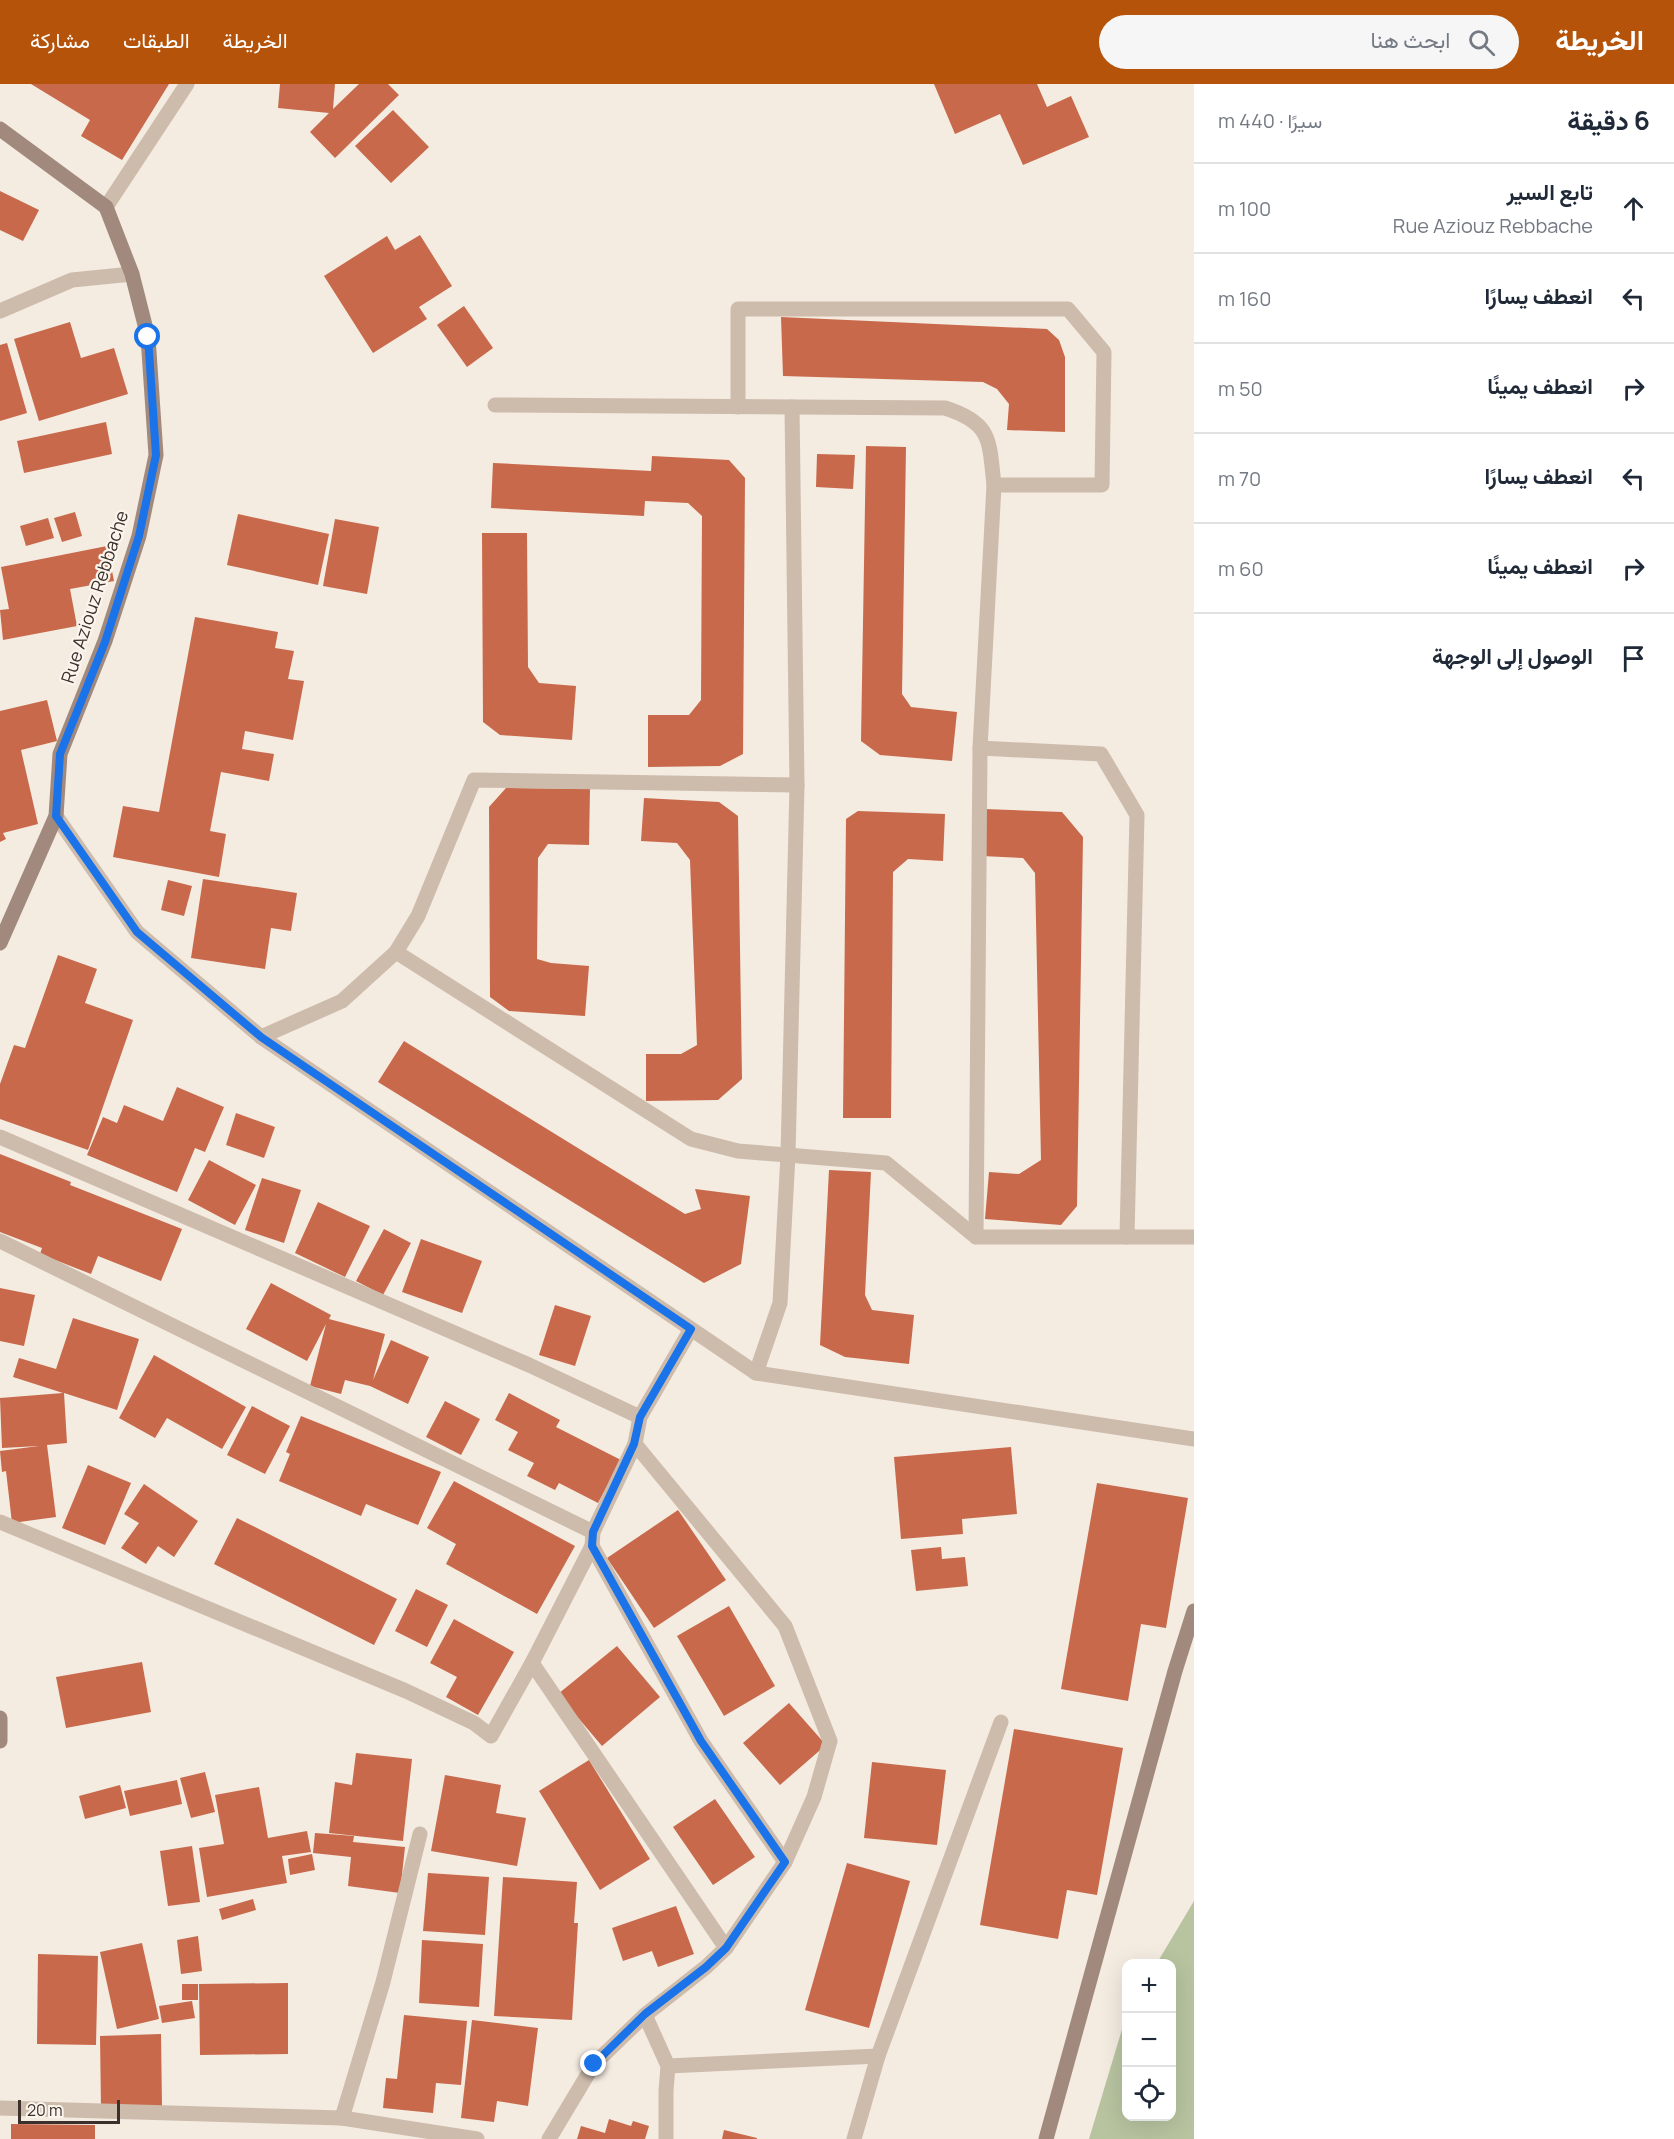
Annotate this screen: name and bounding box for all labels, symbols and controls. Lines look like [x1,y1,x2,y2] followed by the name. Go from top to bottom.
[1099,15,1519,69] search box
[1555,20,1644,58] text: الخريطة
[1370,25,1450,55] text: ابحث هنا
[30,26,90,54] text: مشاركة
[123,26,190,54] text: الطبقات
[223,26,288,54] text: الخريطة
[1465,26,1498,59] icon: search
[1567,102,1650,138] text: 6 دقيقة
[1218,107,1322,134] text: سيرًا · 440 m
[1507,177,1593,207] text: تابع السير
[1617,192,1650,225] icon: ahead
[1218,195,1271,222] text: 100 m
[1393,212,1593,239] text: Rue Aziouz Rebbache
[1484,281,1593,311] text: انعطف يسارًا
[1617,282,1650,315] icon: left
[1218,285,1271,312] text: 160 m
[134,323,160,349] route start
[1487,371,1593,401] text: انعطف يمينًا
[1617,372,1650,405] icon: right
[1218,375,1263,402] text: 50 m
[1484,461,1593,491] text: انعطف يسارًا
[1617,462,1650,495] icon: left
[1218,465,1261,492] text: 70 m
[55,507,133,686] street label: Rue Aziouz Rebbache
[1487,551,1593,581] text: انعطف يمينًا
[1617,552,1650,585] icon: right
[1218,555,1264,582] text: 60 m
[1432,641,1593,671] text: الوصول إلى الوجهة
[1617,642,1650,675] icon: arrive
[1122,1959,1176,2121] map controls
[1122,1959,1176,2013] button: +
[1122,2013,1176,2067] button: −
[580,2050,606,2076] route end
[1122,2067,1176,2121] button: locate
[18,2097,120,2124] scale bar
[27,2099,63,2121] text: 20 m

